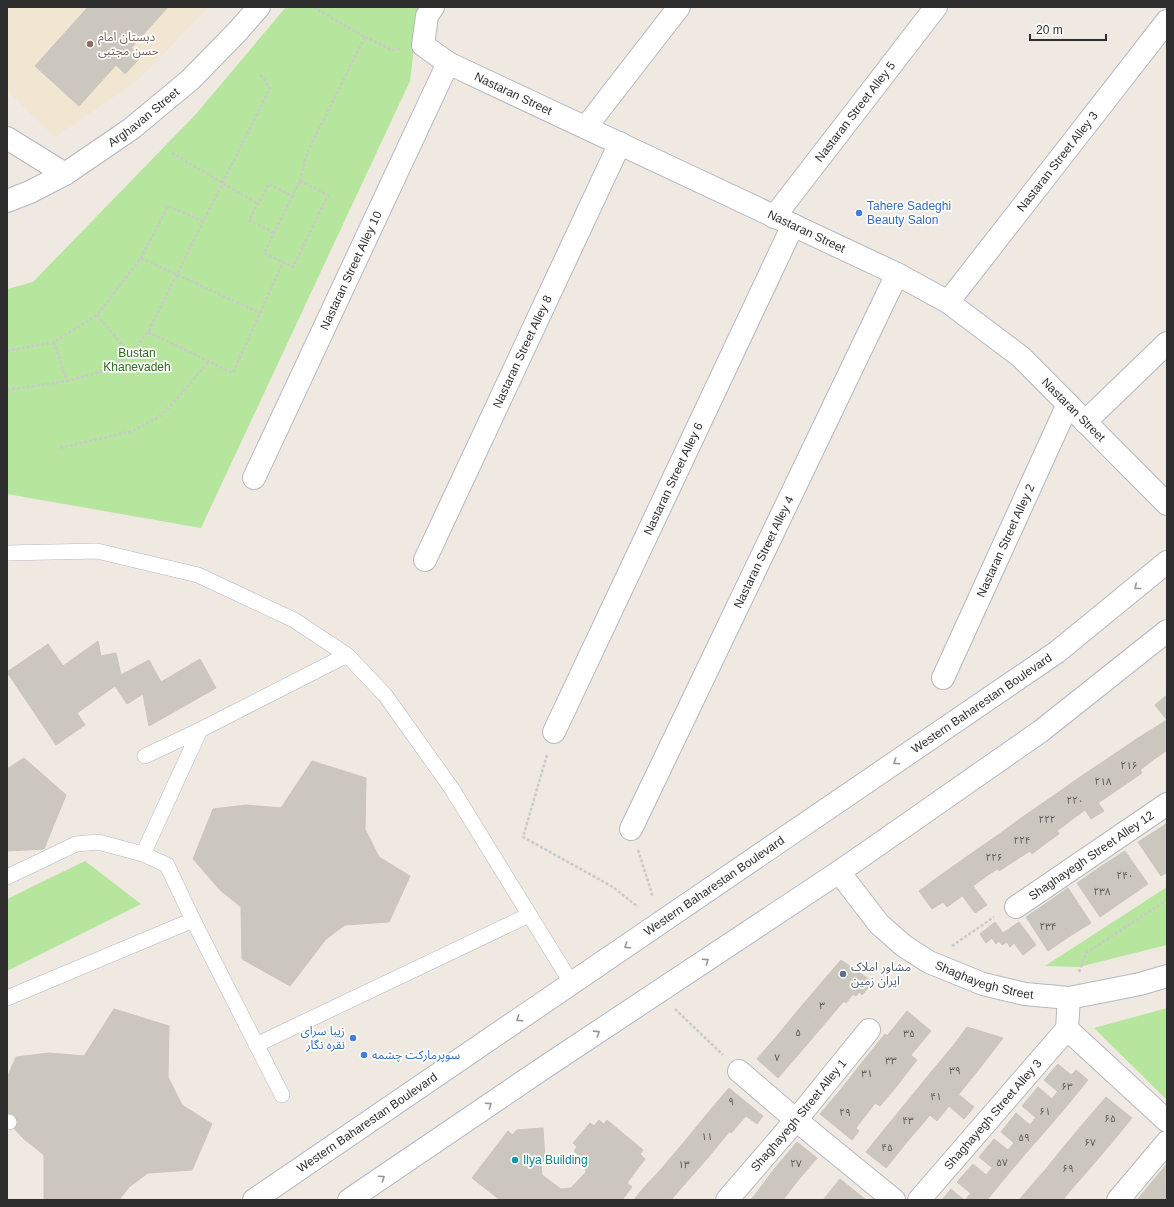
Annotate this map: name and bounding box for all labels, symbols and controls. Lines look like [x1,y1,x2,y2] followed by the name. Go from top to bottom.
[1030,16,1106,42] scale bar
[1036,23,1063,37] text: 20 m
[98,30,159,58] place label: دبستان امام حسن مجتبی
[85,39,95,49] marker: دبستان امام حسن مجتبی
[812,59,899,165] street label: Nastaran Street Alley 5
[472,69,555,118] street label: Nastaran Street
[105,85,183,150] street label: Arghavan Street
[1014,109,1101,214] street label: Nastaran Street Alley 3
[867,199,951,227] place label: Tahere Sadeghi Beauty Salon
[765,207,848,256] street label: Nastaran Street
[854,208,864,218] marker: Tahere Sadeghi Beauty Salon
[317,209,385,332] street label: Nastaran Street Alley 10
[490,293,555,410] street label: Nastaran Street Alley 8
[103,346,171,374] park label: Bustan Khanevadeh
[1039,375,1109,445] street label: Nastaran Street
[641,420,706,537] street label: Nastaran Street Alley 6
[974,482,1038,599] street label: Nastaran Street Alley 2
[731,493,797,611] street label: Nastaran Street Alley 4
[1134,582,1141,589] one-way arrow
[909,651,1055,756] street label: Western Baharestan Boulevard
[893,757,900,764] one-way arrow
[1120,760,1138,771] house number: ۲۱۶
[1094,776,1112,787] house number: ۲۱۸
[1066,795,1084,806] house number: ۲۲۰
[1026,808,1157,903] street label: Shaghayegh Street Alley 12
[1038,814,1056,825] house number: ۲۲۲
[641,833,787,939] street label: Western Baharestan Boulevard
[1013,835,1031,846] house number: ۲۲۴
[985,852,1003,863] house number: ۲۲۶
[1116,870,1134,881] house number: ۲۴۰
[1093,886,1111,897] house number: ۲۳۸
[1039,921,1057,932] house number: ۲۳۴
[624,941,631,948] one-way arrow
[933,958,1035,1002] street label: Shaghayegh Street
[701,959,708,966] one-way arrow
[851,960,911,988] place label: مشاور املاک ایران زمین
[838,969,848,979] marker: مشاور املاک ایران زمین
[819,1000,825,1011] house number: ۳
[517,1014,524,1021] one-way arrow
[301,1024,345,1052] place label: زیبا سرای نقره نگار
[795,1027,801,1038] house number: ۵
[903,1028,915,1039] house number: ۳۵
[593,1030,600,1038] one-way arrow
[348,1033,358,1043] marker: زیبا سرای نقره نگار
[372,1048,460,1063] place label: سوپرمارکت چشمه
[359,1050,369,1060] marker: سوپرمارکت چشمه
[774,1052,780,1063] house number: ۷
[885,1055,897,1066] house number: ۳۳
[748,1056,850,1174] street label: Shaghayegh Street Alley 1
[941,1056,1045,1173] street label: Shaghayegh Street Alley 3
[949,1065,961,1076] house number: ۳۹
[861,1068,873,1079] house number: ۳۱
[294,1070,440,1176] street label: Western Baharestan Boulevard
[1061,1081,1073,1092] house number: ۶۳
[930,1091,942,1102] house number: ۴۱
[728,1096,734,1107] house number: ۹
[485,1102,492,1110] one-way arrow
[1039,1106,1051,1117] house number: ۶۱
[839,1107,851,1118] house number: ۲۹
[1104,1113,1116,1124] house number: ۶۵
[902,1115,914,1126] house number: ۴۳
[701,1131,713,1142] house number: ۱۱
[1018,1132,1030,1143] house number: ۵۹
[1084,1137,1096,1148] house number: ۶۷
[881,1142,893,1153] house number: ۴۵
[523,1153,588,1167] place label: Ilya Building
[510,1155,520,1165] marker: Ilya Building
[996,1157,1008,1168] house number: ۵۷
[790,1158,802,1169] house number: ۲۷
[678,1159,690,1170] house number: ۱۳
[1062,1163,1074,1174] house number: ۶۹
[377,1176,384,1183] one-way arrow

